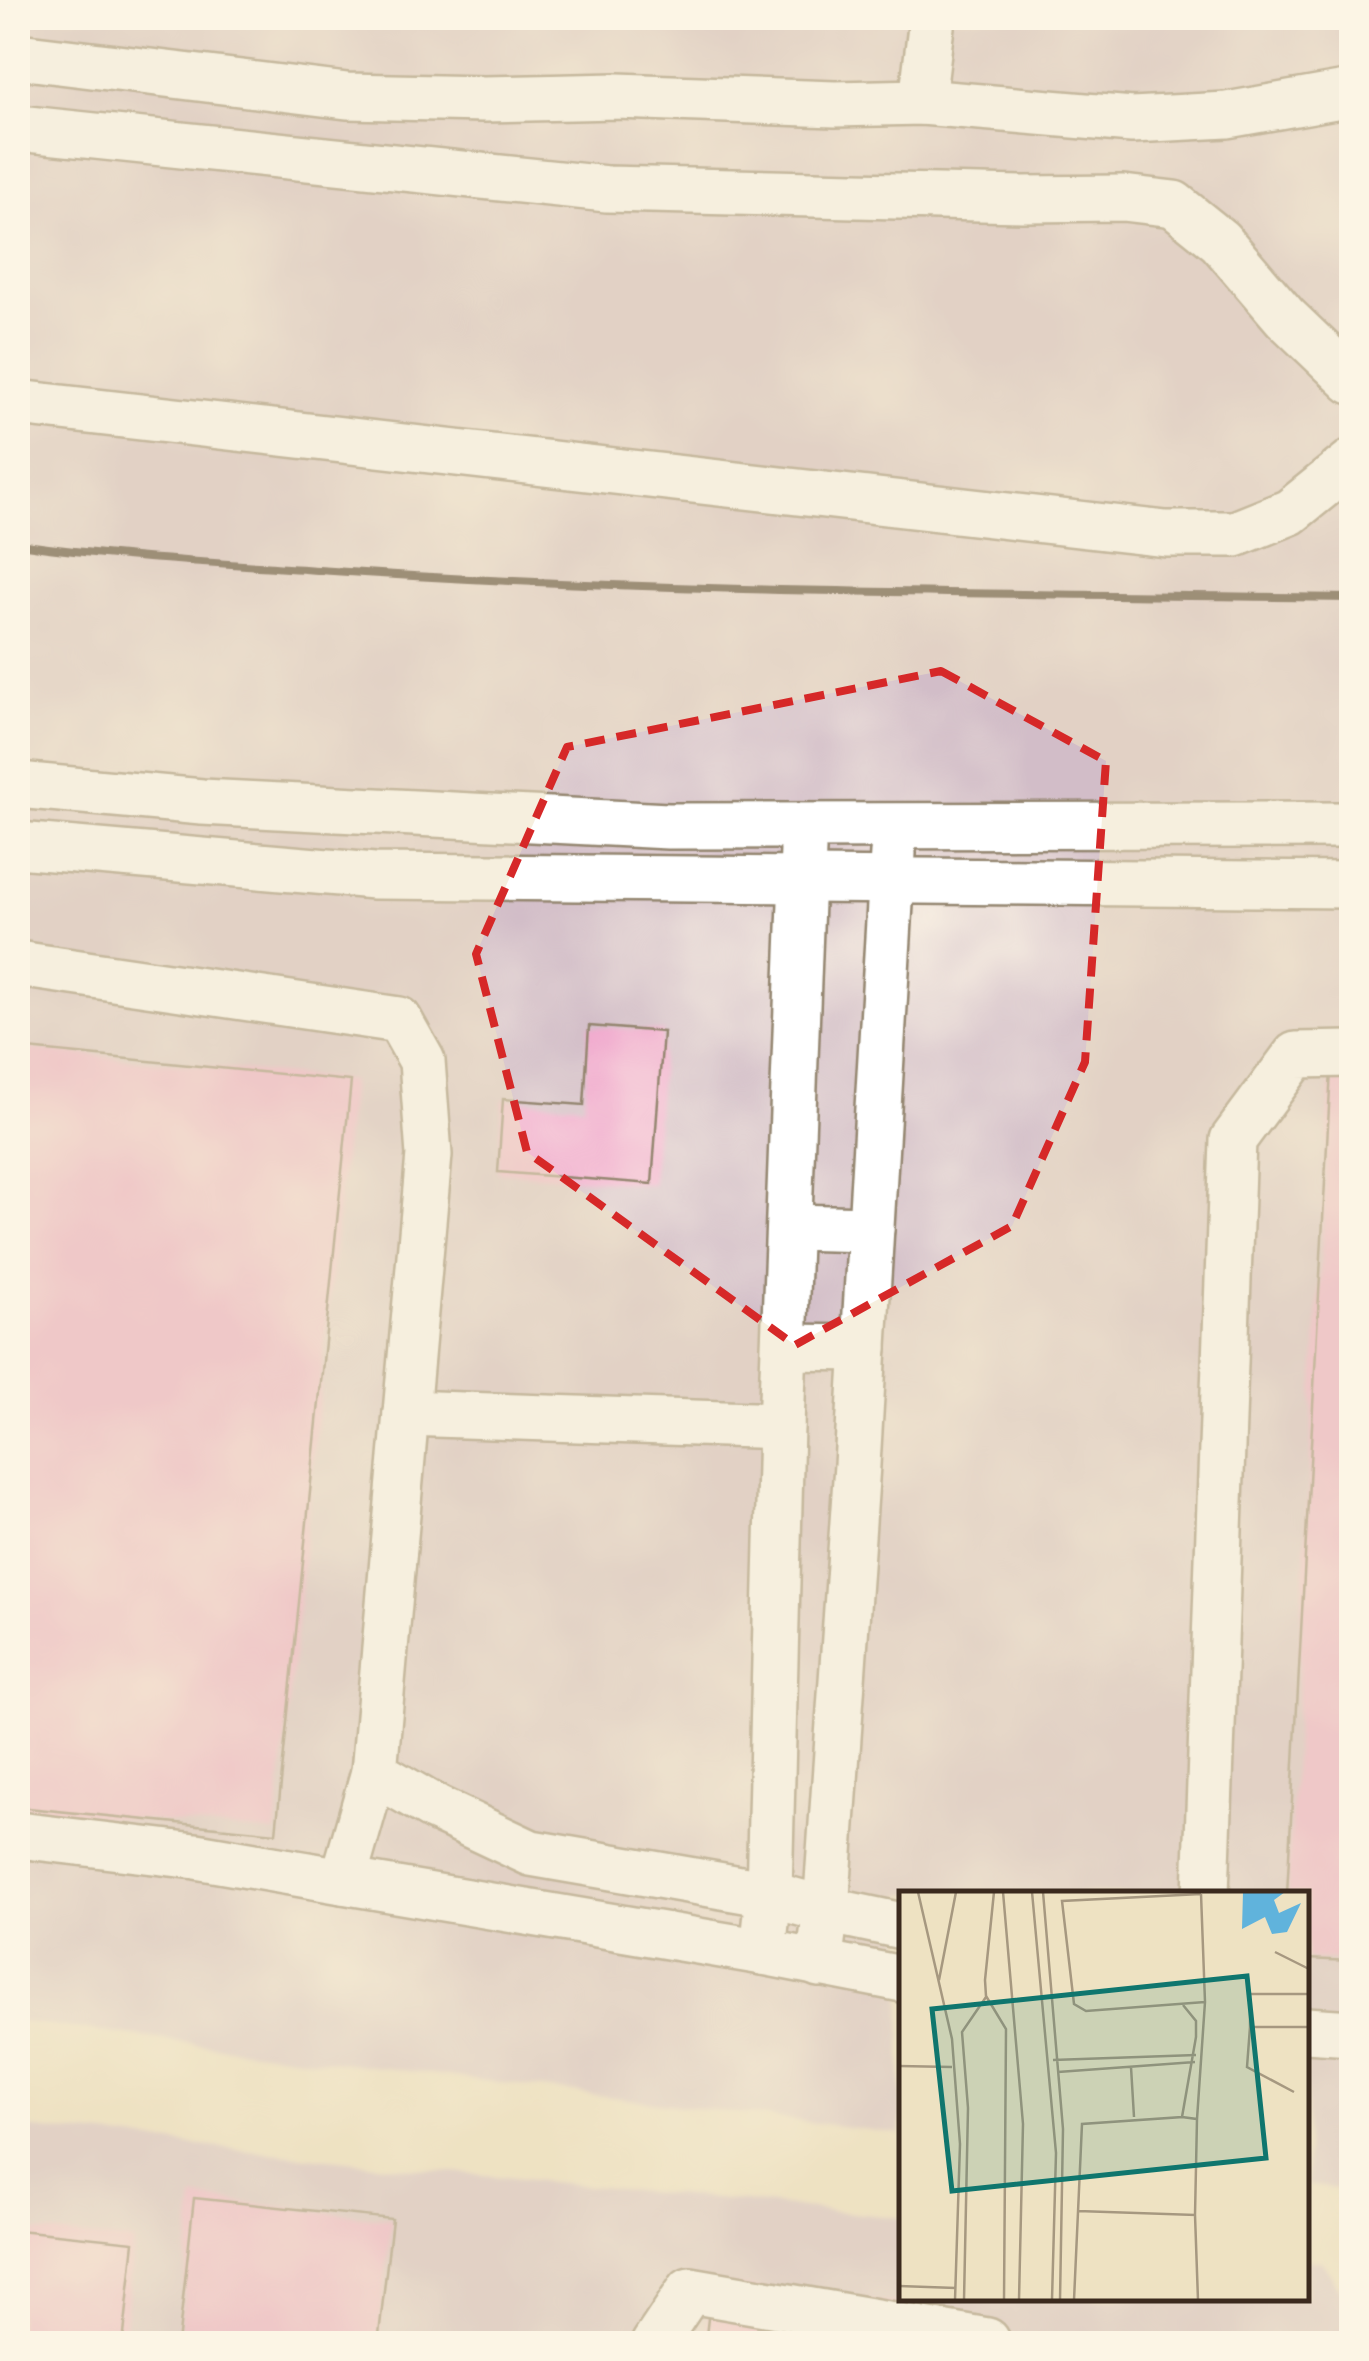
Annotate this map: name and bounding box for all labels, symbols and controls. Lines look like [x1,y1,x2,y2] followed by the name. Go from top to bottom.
[899,1891,1309,2301] inset map

